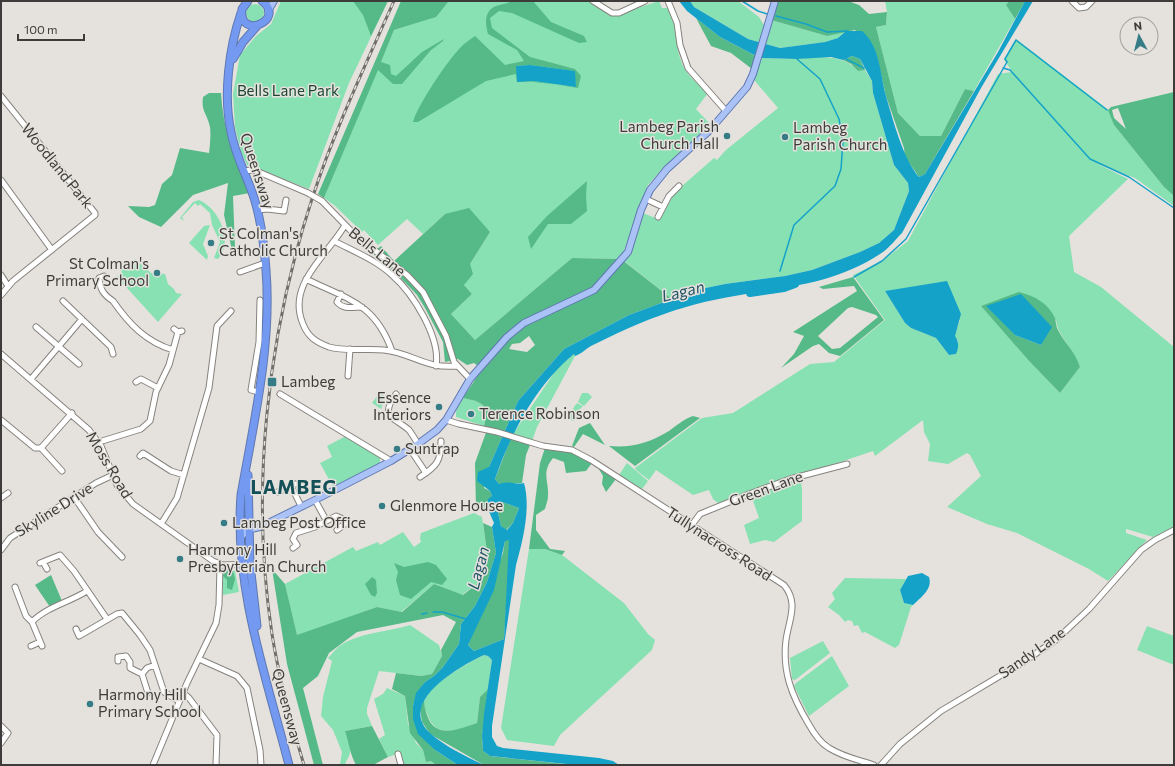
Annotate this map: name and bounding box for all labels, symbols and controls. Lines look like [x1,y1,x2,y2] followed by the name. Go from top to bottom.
[18,16,84,42] scale bar
[1119,16,1159,56] north arrow
[1133,19,1143,33] text: N
[24,22,58,36] text: 100 m
[237,81,339,99] park label: Bells Lane Park
[619,117,719,152] place label: Lambeg Parish Church Hall
[793,118,887,153] place label: Lambeg Parish Church
[18,119,98,211] street label: Woodland Park
[237,130,279,211] street label: Queensway
[722,131,732,141] marker: Lambeg Parish Church Hall
[780,132,790,142] marker: Lambeg Parish Church
[346,223,410,280] street label: Bells Lane
[219,224,328,259] place label: St Colman's Catholic Church
[206,238,216,248] marker: St Colman's Catholic Church
[46,254,149,289] place label: St Colman's Primary School
[152,268,162,278] marker: St Colman's Primary School
[659,276,706,305] water label: Lagan
[281,372,335,390] place label: Lambeg
[266,376,278,388] marker: Lambeg
[373,388,431,423] place label: Essence Interiors
[434,402,444,412] marker: Essence Interiors
[479,404,600,422] place label: Terence Robinson
[466,409,476,419] marker: Terence Robinson
[83,428,137,501] street label: Moss Road
[405,439,460,457] place label: Suntrap
[392,444,402,454] marker: Suntrap
[726,466,805,510] street label: Green Lane
[251,475,337,498] district label: LAMBEG
[11,478,96,540] street label: Skyline Drive
[390,496,503,514] place label: Glenmore House
[377,501,387,511] marker: Glenmore House
[663,502,776,584] street label: Tullynacross Road
[232,513,366,531] place label: Lambeg Post Office
[219,518,229,528] marker: Lambeg Post Office
[188,540,326,575] place label: Harmony Hill Presbyterian Church
[463,544,492,591] water label: Lagan
[175,554,185,564] marker: Harmony Hill Presbyterian Church
[995,623,1068,682] street label: Sandy Lane
[269,666,307,747] street label: Queensway
[98,685,201,720] place label: Harmony Hill Primary School
[85,699,95,709] marker: Harmony Hill Primary School

